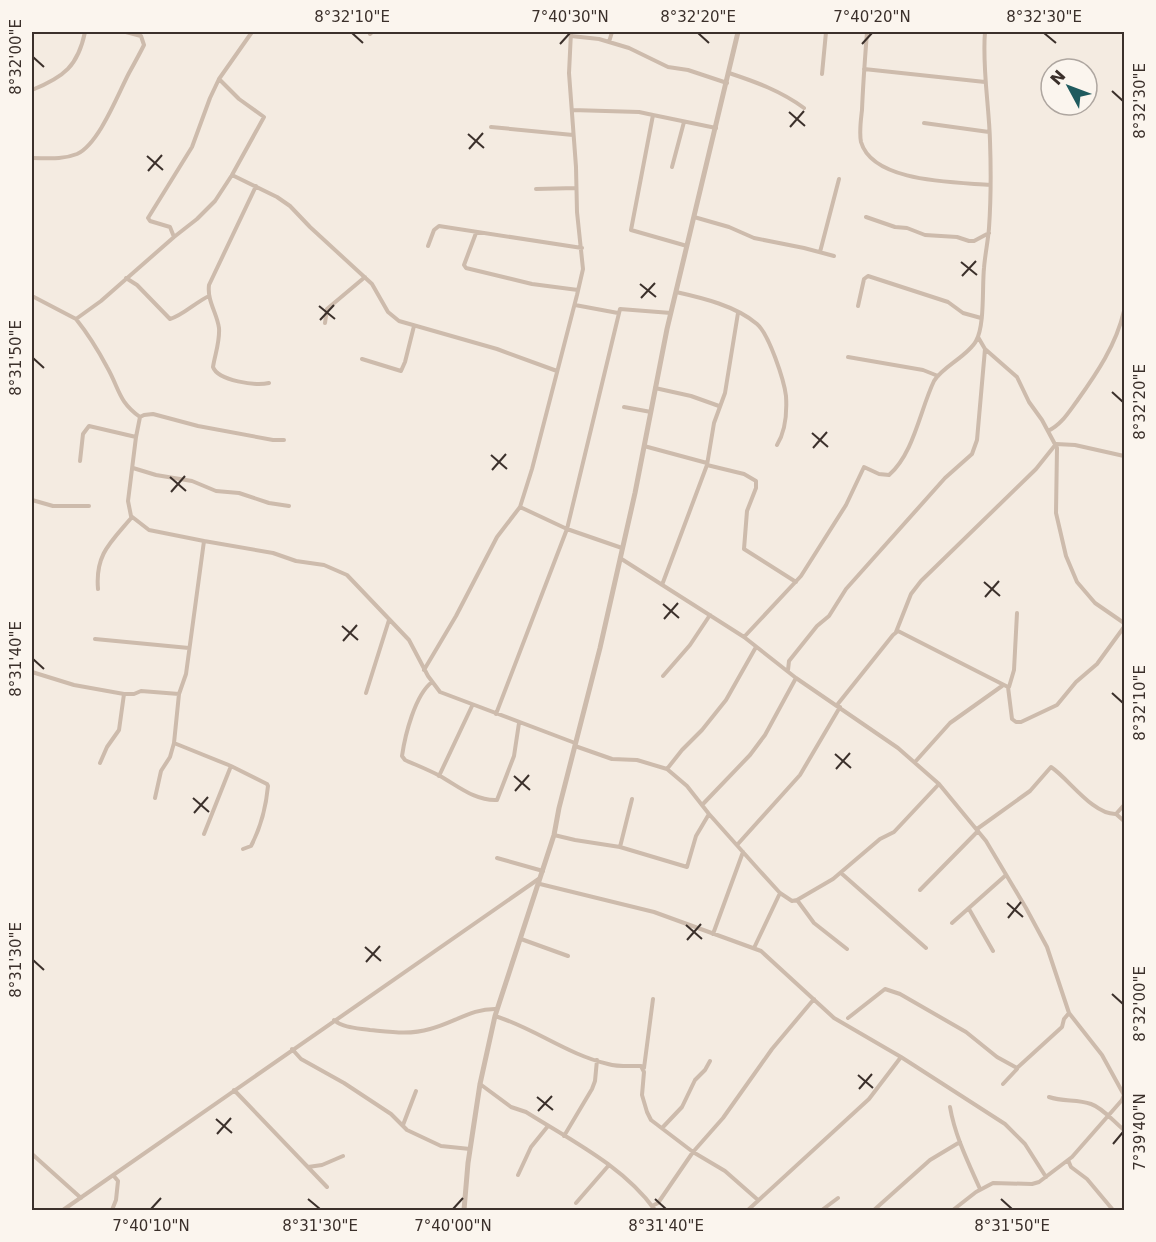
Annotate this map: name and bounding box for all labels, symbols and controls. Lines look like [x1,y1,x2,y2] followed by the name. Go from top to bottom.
[314,8,390,26] text: 8°32'10"E
[531,8,609,26] text: 7°40'30"N
[660,8,736,26] text: 8°32'20"E
[833,8,911,26] text: 7°40'20"N
[1006,8,1082,26] text: 8°32'30"E
[7,19,25,95] text: 8°32'00"E
[1039,57,1099,117] north arrow
[1131,63,1149,139] text: 8°32'30"E
[1046,66,1070,89] text: N
[7,320,25,396] text: 8°31'50"E
[1131,364,1149,440] text: 8°32'20"E
[7,621,25,697] text: 8°31'40"E
[1131,665,1149,741] text: 8°32'10"E
[7,922,25,998] text: 8°31'30"E
[1131,966,1149,1042] text: 8°32'00"E
[1131,1093,1149,1171] text: 7°39'40"N
[112,1217,190,1235] text: 7°40'10"N
[282,1217,358,1235] text: 8°31'30"E
[414,1217,492,1235] text: 7°40'00"N
[628,1217,704,1235] text: 8°31'40"E
[974,1217,1050,1235] text: 8°31'50"E

